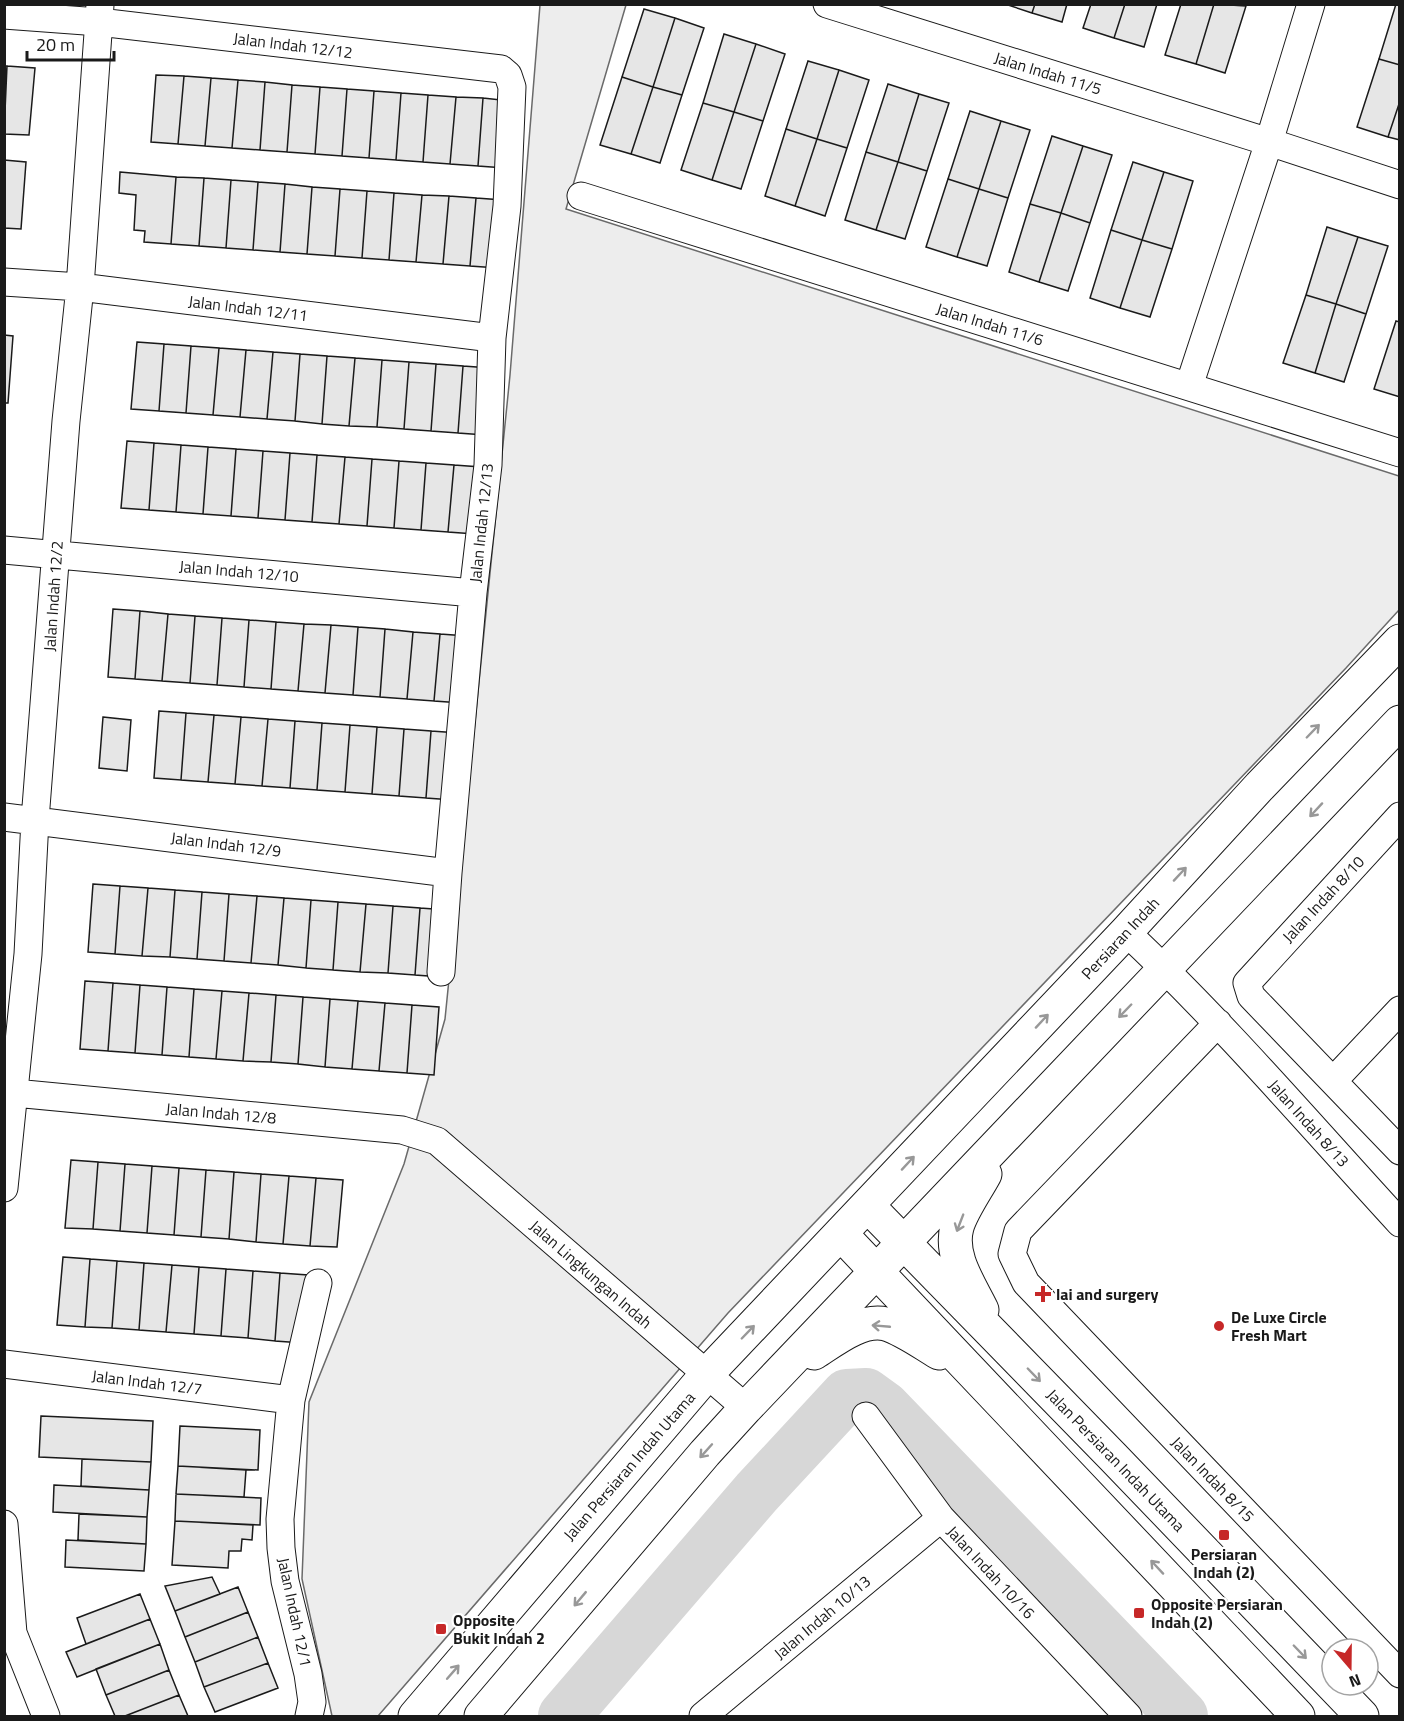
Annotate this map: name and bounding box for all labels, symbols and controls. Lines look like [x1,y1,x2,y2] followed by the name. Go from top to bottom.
[27,24,114,62] scale bar
[232,26,354,64] street label: Jalan Indah 12/12
[36,31,75,58] text: 20 m
[991,45,1105,101] street label: Jalan Indah 11/5
[187,289,309,327] street label: Jalan Indah 12/11
[933,296,1047,352] street label: Jalan Indah 11/6
[463,462,499,584] street label: Jalan Indah 12/13
[37,540,69,652] street label: Jalan Indah 12/2
[178,554,300,588] street label: Jalan Indah 12/10
[1306,724,1320,739] one-way arrow
[1309,802,1323,817] one-way arrow
[169,825,283,863] street label: Jalan Indah 12/9
[1276,850,1370,948] street label: Jalan Indah 8/10
[1173,866,1187,881] one-way arrow
[1075,891,1165,985] street label: Persiaran Indah
[1118,1003,1132,1018] one-way arrow
[1035,1014,1049,1029] one-way arrow
[1263,1074,1355,1172] street label: Jalan Indah 8/13
[165,1096,277,1130] street label: Jalan Indah 12/8
[901,1156,915,1171] one-way arrow
[525,1214,657,1334] street label: Jalan Lingkungan Indah
[954,1214,965,1232] one-way arrow
[1056,1282,1158,1306] place label: lai and surgery
[1034,1285,1052,1303] marker: lai and surgery
[1231,1305,1327,1347] place label: De Luxe Circle Fresh Mart
[1212,1319,1226,1333] marker: De Luxe Circle Fresh Mart
[871,1320,891,1331] one-way arrow
[740,1324,755,1339] one-way arrow
[90,1363,204,1401] street label: Jalan Indah 12/7
[1027,1368,1041,1383] one-way arrow
[1041,1383,1191,1537] street label: Jalan Persiaran Indah Utama
[557,1386,701,1546] street label: Jalan Persiaran Indah Utama
[1166,1431,1260,1527] street label: Jalan Indah 8/15
[699,1443,713,1458] one-way arrow
[941,1520,1041,1624] street label: Jalan Indah 10/16
[1217,1528,1231,1542] marker: Persiaran Indah (2)
[1191,1542,1257,1584] place label: Persiaran Indah (2)
[272,1555,318,1669] street label: Jalan Indah 12/1
[1149,1560,1164,1575] one-way arrow
[768,1569,876,1665] street label: Jalan Indah 10/13
[573,1591,587,1606] one-way arrow
[1151,1592,1283,1634] place label: Opposite Persiaran Indah (2)
[1132,1606,1146,1620] marker: Opposite Persiaran Indah (2)
[453,1608,545,1650] place label: Opposite Bukit Indah 2
[434,1622,448,1636] marker: Opposite Bukit Indah 2
[1320,1637,1380,1697] north arrow
[1293,1644,1307,1659] one-way arrow
[446,1665,460,1680] one-way arrow
[1346,1668,1364,1694] text: N

